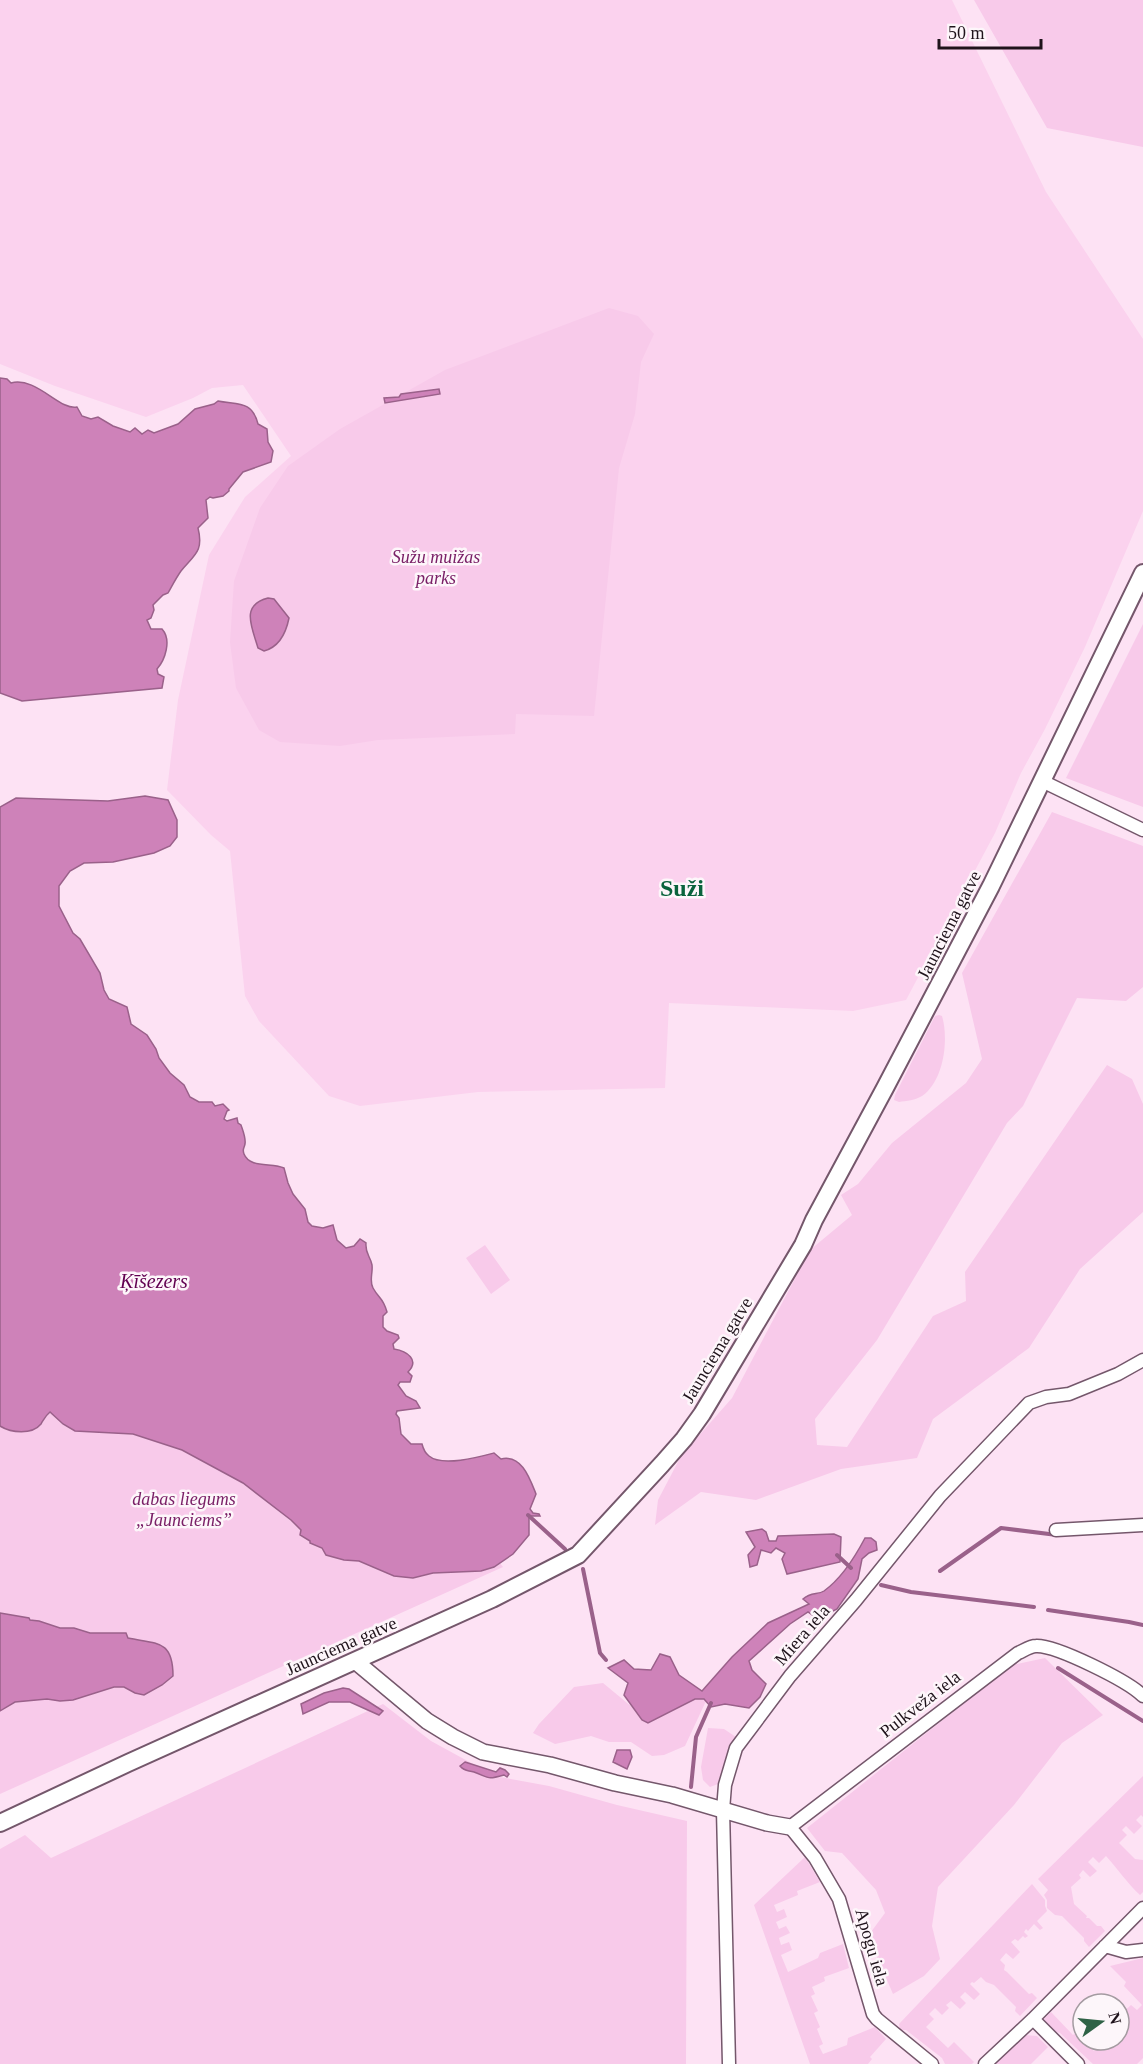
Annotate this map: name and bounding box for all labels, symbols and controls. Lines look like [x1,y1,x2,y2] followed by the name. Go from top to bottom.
[939,12,1041,50] scale bar
[948,23,985,43] text: 50 m
[392,547,480,588] park label: Sužu muižas parks
[913,867,985,983] street label: Jaunciema gatve
[660,875,704,901] district label: Suži
[119,1270,188,1293] water label: Ķīšezers
[678,1294,756,1406] street label: Jaunciema gatve
[132,1489,236,1530] park label: dabas liegums „Jaunciems”
[770,1601,834,1669] street label: Miera iela
[282,1613,400,1679] street label: Jaunciema gatve
[876,1666,964,1742] street label: Pulkveža iela
[851,1906,893,1988] street label: Apogu iela
[1071,1992,1131,2052] north arrow
[1105,2010,1125,2026] text: N

